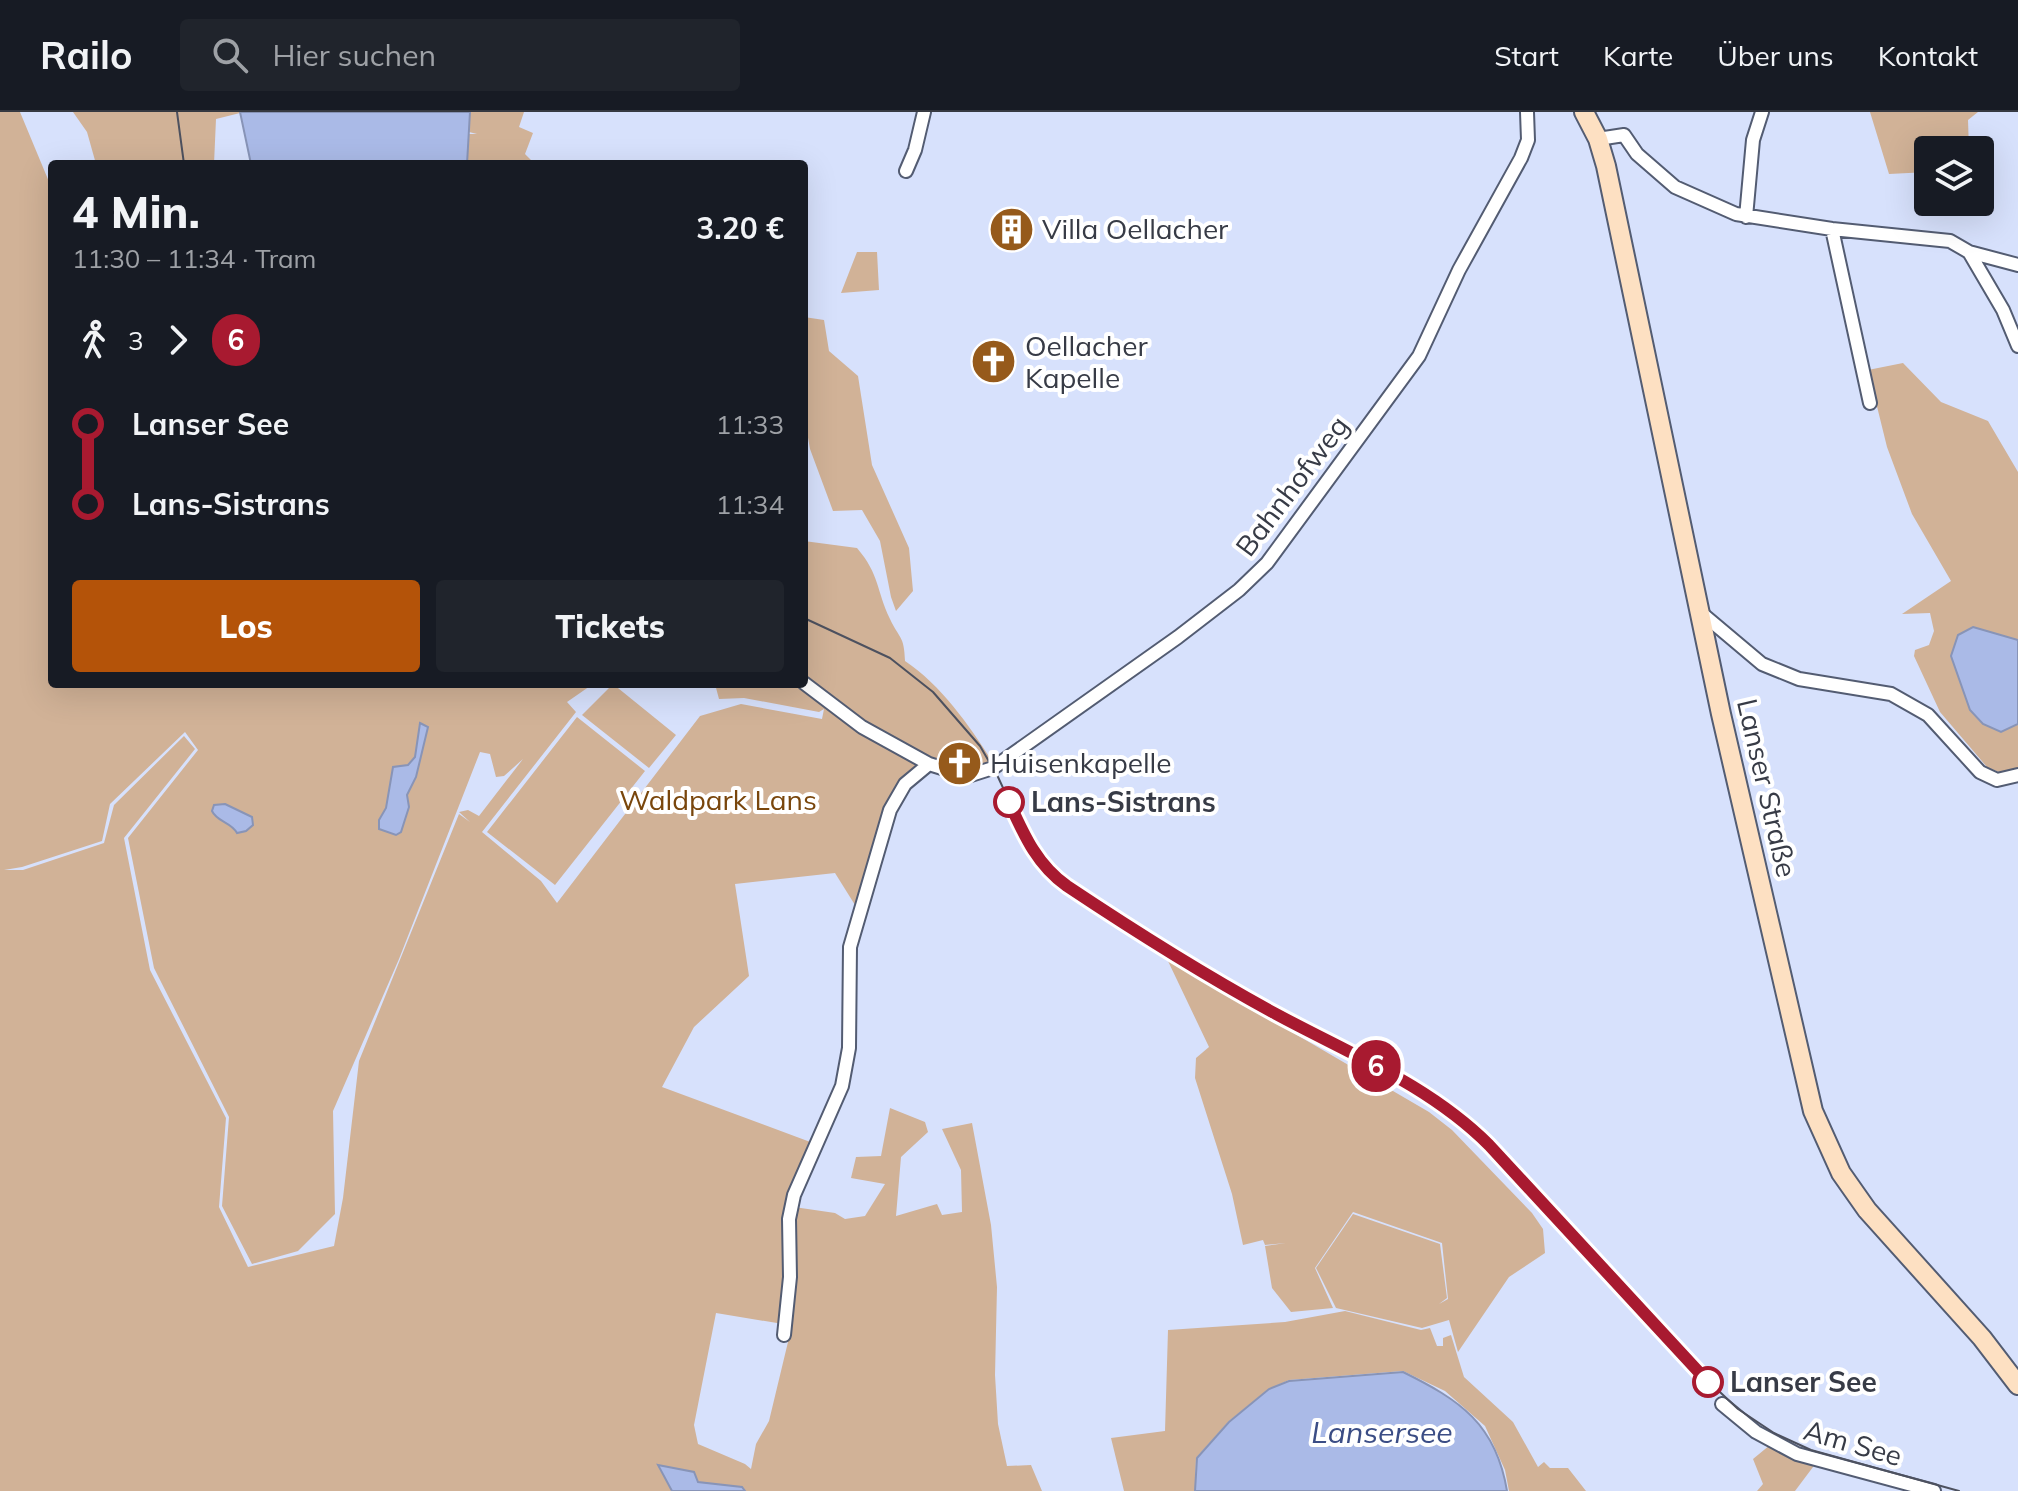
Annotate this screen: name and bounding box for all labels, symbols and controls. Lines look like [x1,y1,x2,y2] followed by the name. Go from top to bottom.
[180,19,740,91] search box
[40,31,132,79] text: Railo
[208,33,252,77] icon: search
[272,36,436,74] text: Hier suchen
[1494,38,1559,73] text: Start
[1603,38,1673,73] text: Karte
[1717,38,1834,73] text: Über uns
[1878,38,1978,73] text: Kontakt
[1914,136,1994,216] map controls
[1914,136,1994,216] button: layers
[72,184,200,239] text: 4 Min.
[987,205,1035,253] building icon: Villa Oellacher
[696,209,784,247] text: 3.20 €
[1042,211,1229,246] place label: Villa Oellacher
[72,242,316,275] text: 11:30 – 11:34 · Tram
[72,318,116,362] icon: walk
[156,318,200,362] icon: forward
[228,322,244,357] text: 6
[128,324,144,357] text: 3
[1025,328,1148,395] place label: Oellacher Kapelle
[970,338,1018,386] church icon: Oellacher Kapelle
[132,405,289,443] text: Lanser See
[716,408,784,441] text: 11:33
[1228,409,1356,563] street label: Bahnhofweg
[132,485,330,523] text: Lans-Sistrans
[716,488,784,521] text: 11:34
[72,580,420,672] button: Los
[436,580,784,672] button: Tickets
[1730,695,1805,881] street label: Lanser Straße
[935,739,983,787] church icon: Huisenkapelle
[990,745,1171,780] place label: Huisenkapelle
[619,782,817,817] park label: Waldpark Lans
[1031,784,1216,819] place label: Lans-Sistrans
[994,787,1024,817] marker: Lans-Sistrans
[1350,1040,1402,1092] line badge: 6
[1368,1048,1384,1083] text: 6
[1730,1364,1877,1399] place label: Lanser See
[1693,1367,1723,1397] marker: Lanser See
[1800,1412,1906,1473] street label: Am See
[1311,1413,1453,1451] water label: Lansersee

